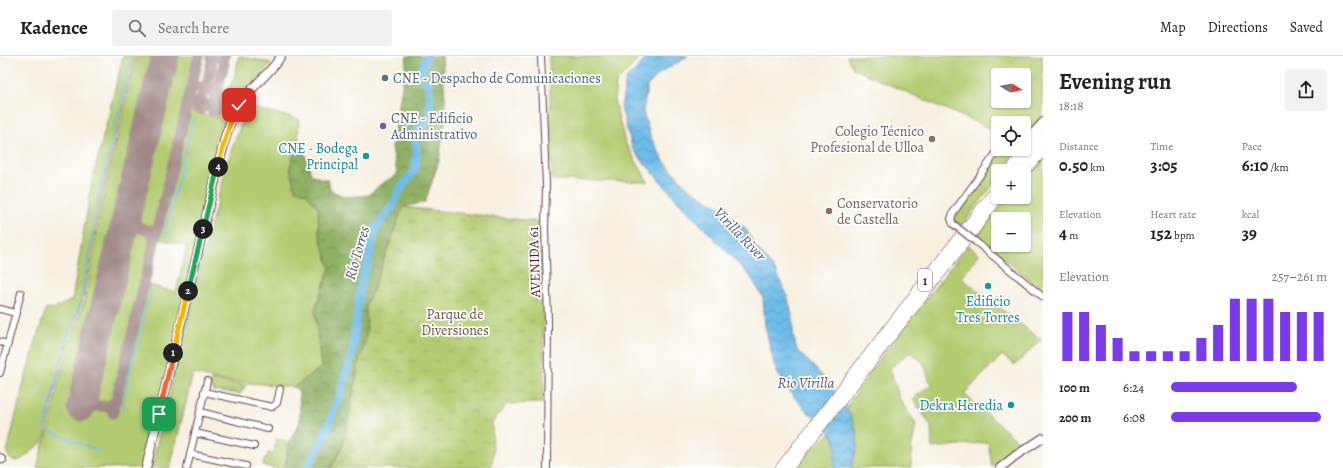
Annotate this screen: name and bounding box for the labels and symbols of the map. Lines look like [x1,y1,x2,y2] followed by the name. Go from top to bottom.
[991,68,1031,108] north arrow
[393,69,601,88] place label: CNE - Despacho de Comunicaciones
[380,73,390,83] marker: CNE - Despacho de Comunicaciones
[222,88,256,122] pin
[390,109,477,144] place label: CNE - Edificio Administrativo
[378,121,388,131] marker: CNE - Edificio Administrativo
[810,122,924,157] place label: Colegio Técnico Profesional de Ulloa
[927,134,937,144] marker: Colegio Técnico Profesional de Ulloa
[278,139,359,174] place label: CNE - Bodega Principal
[361,151,371,161] marker: CNE - Bodega Principal
[208,157,228,177] pin: 4
[837,194,918,229] place label: Conservatorio de Castella
[709,203,771,266] water label: Virilla River
[824,206,834,216] marker: Conservatorio de Castella
[193,219,213,239] pin: 3
[340,224,374,282] water label: Río Torres
[524,226,545,299] street label: AVENIDA 61
[918,269,932,291] road number: 1
[178,281,198,301] pin: 2
[983,281,993,291] marker: Edificio Tres Torres
[956,292,1020,327] place label: Edificio Tres Torres
[421,305,489,340] park label: Parque de Diversiones
[163,343,183,363] pin: 1
[778,373,835,393] water label: Río Virilla
[919,396,1003,415] place label: Dekra Heredia
[142,397,176,431] pin
[1006,400,1016,410] marker: Dekra Heredia

